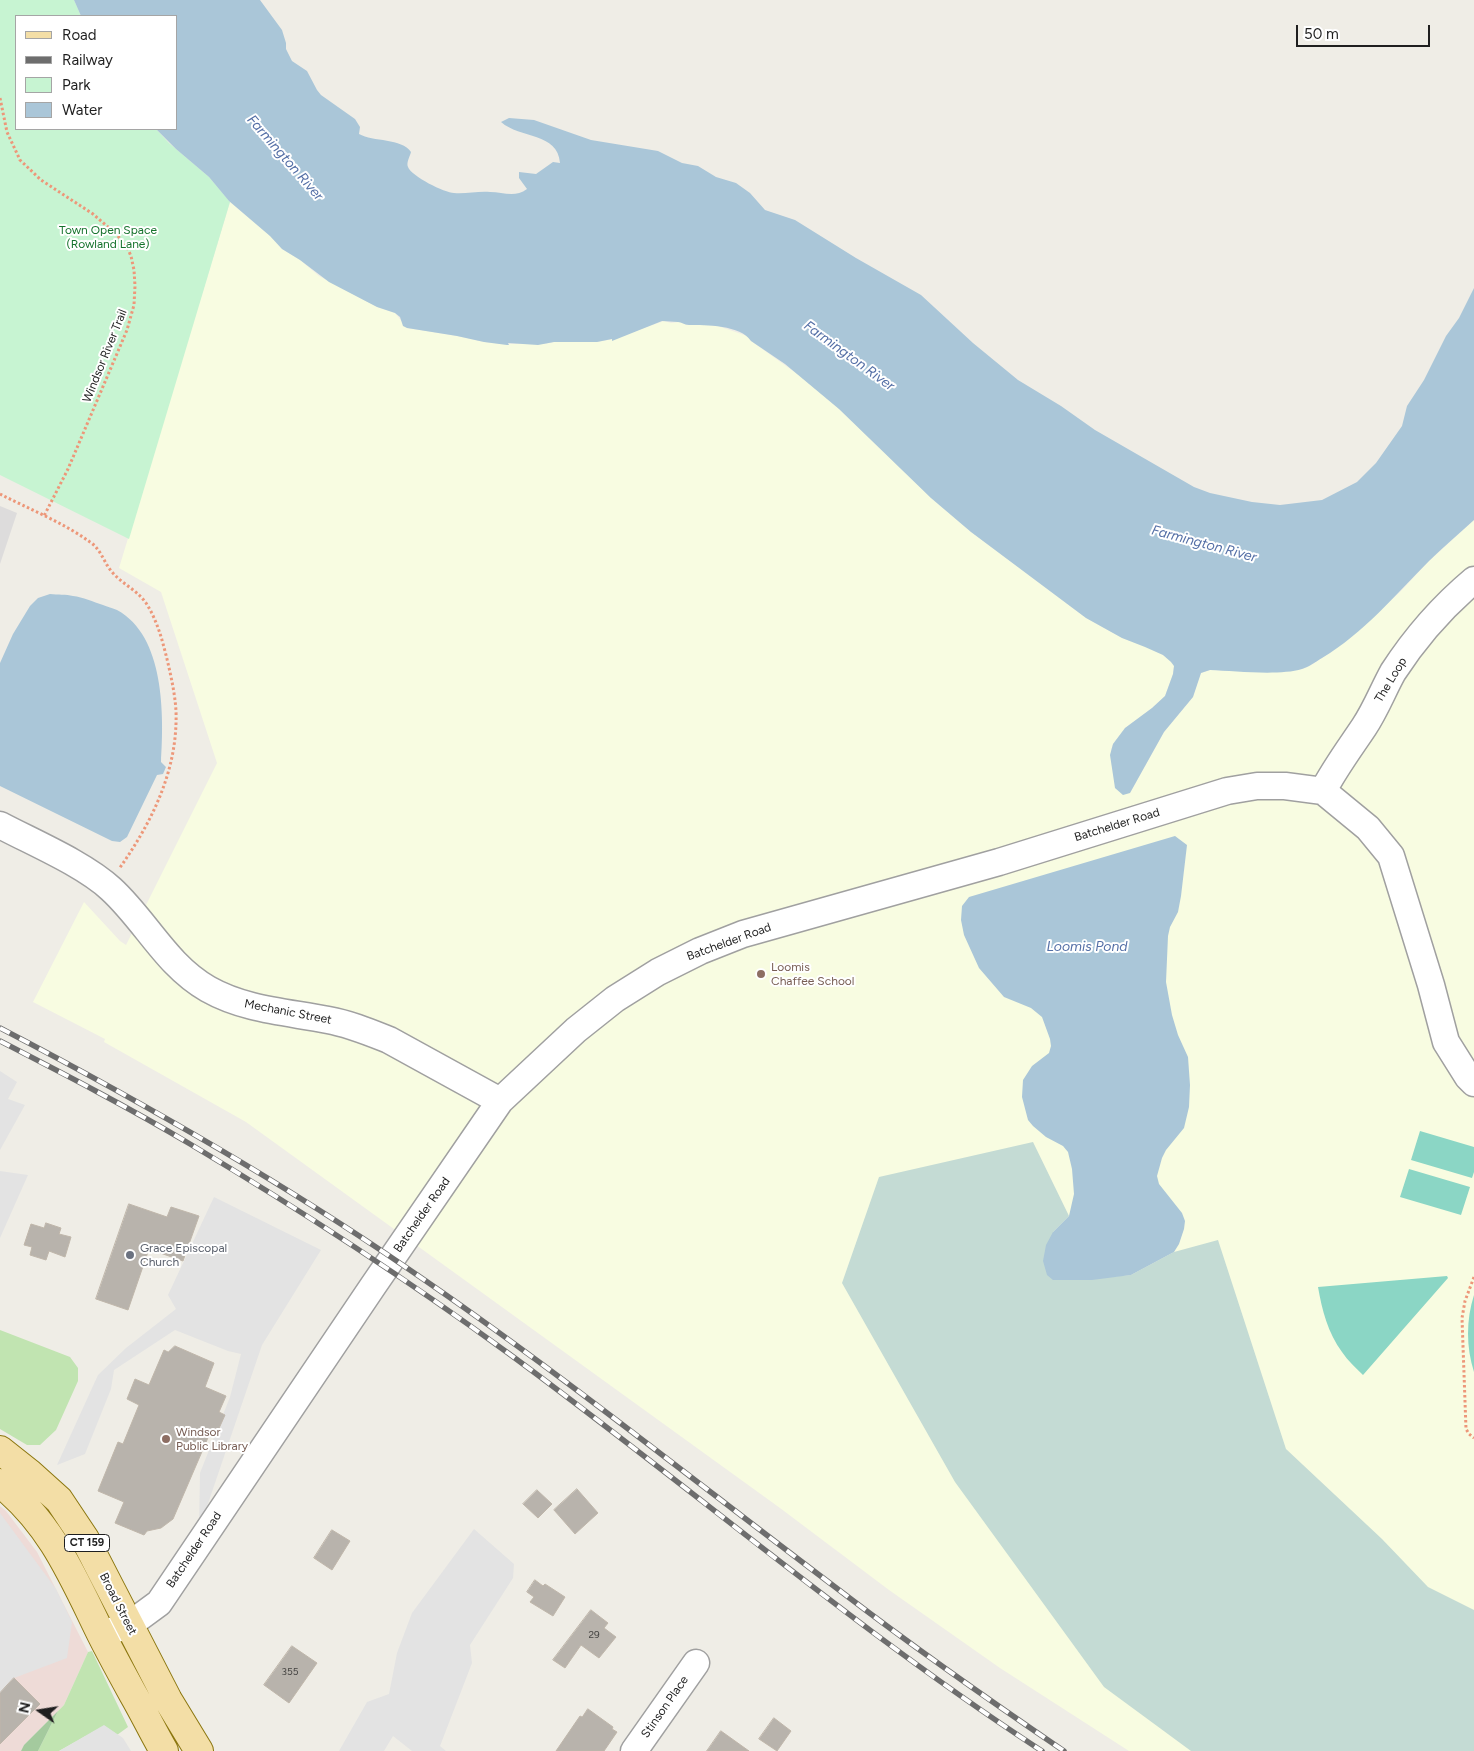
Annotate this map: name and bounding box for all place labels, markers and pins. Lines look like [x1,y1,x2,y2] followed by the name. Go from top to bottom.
[771,960,854,988] place label: Loomis Chaffee School
[755,968,767,980] marker: Loomis Chaffee School
[140,1241,227,1269] place label: Grace Episcopal Church
[124,1249,136,1261] marker: Grace Episcopal Church
[176,1425,248,1453] place label: Windsor Public Library
[160,1433,172,1445] marker: Windsor Public Library

